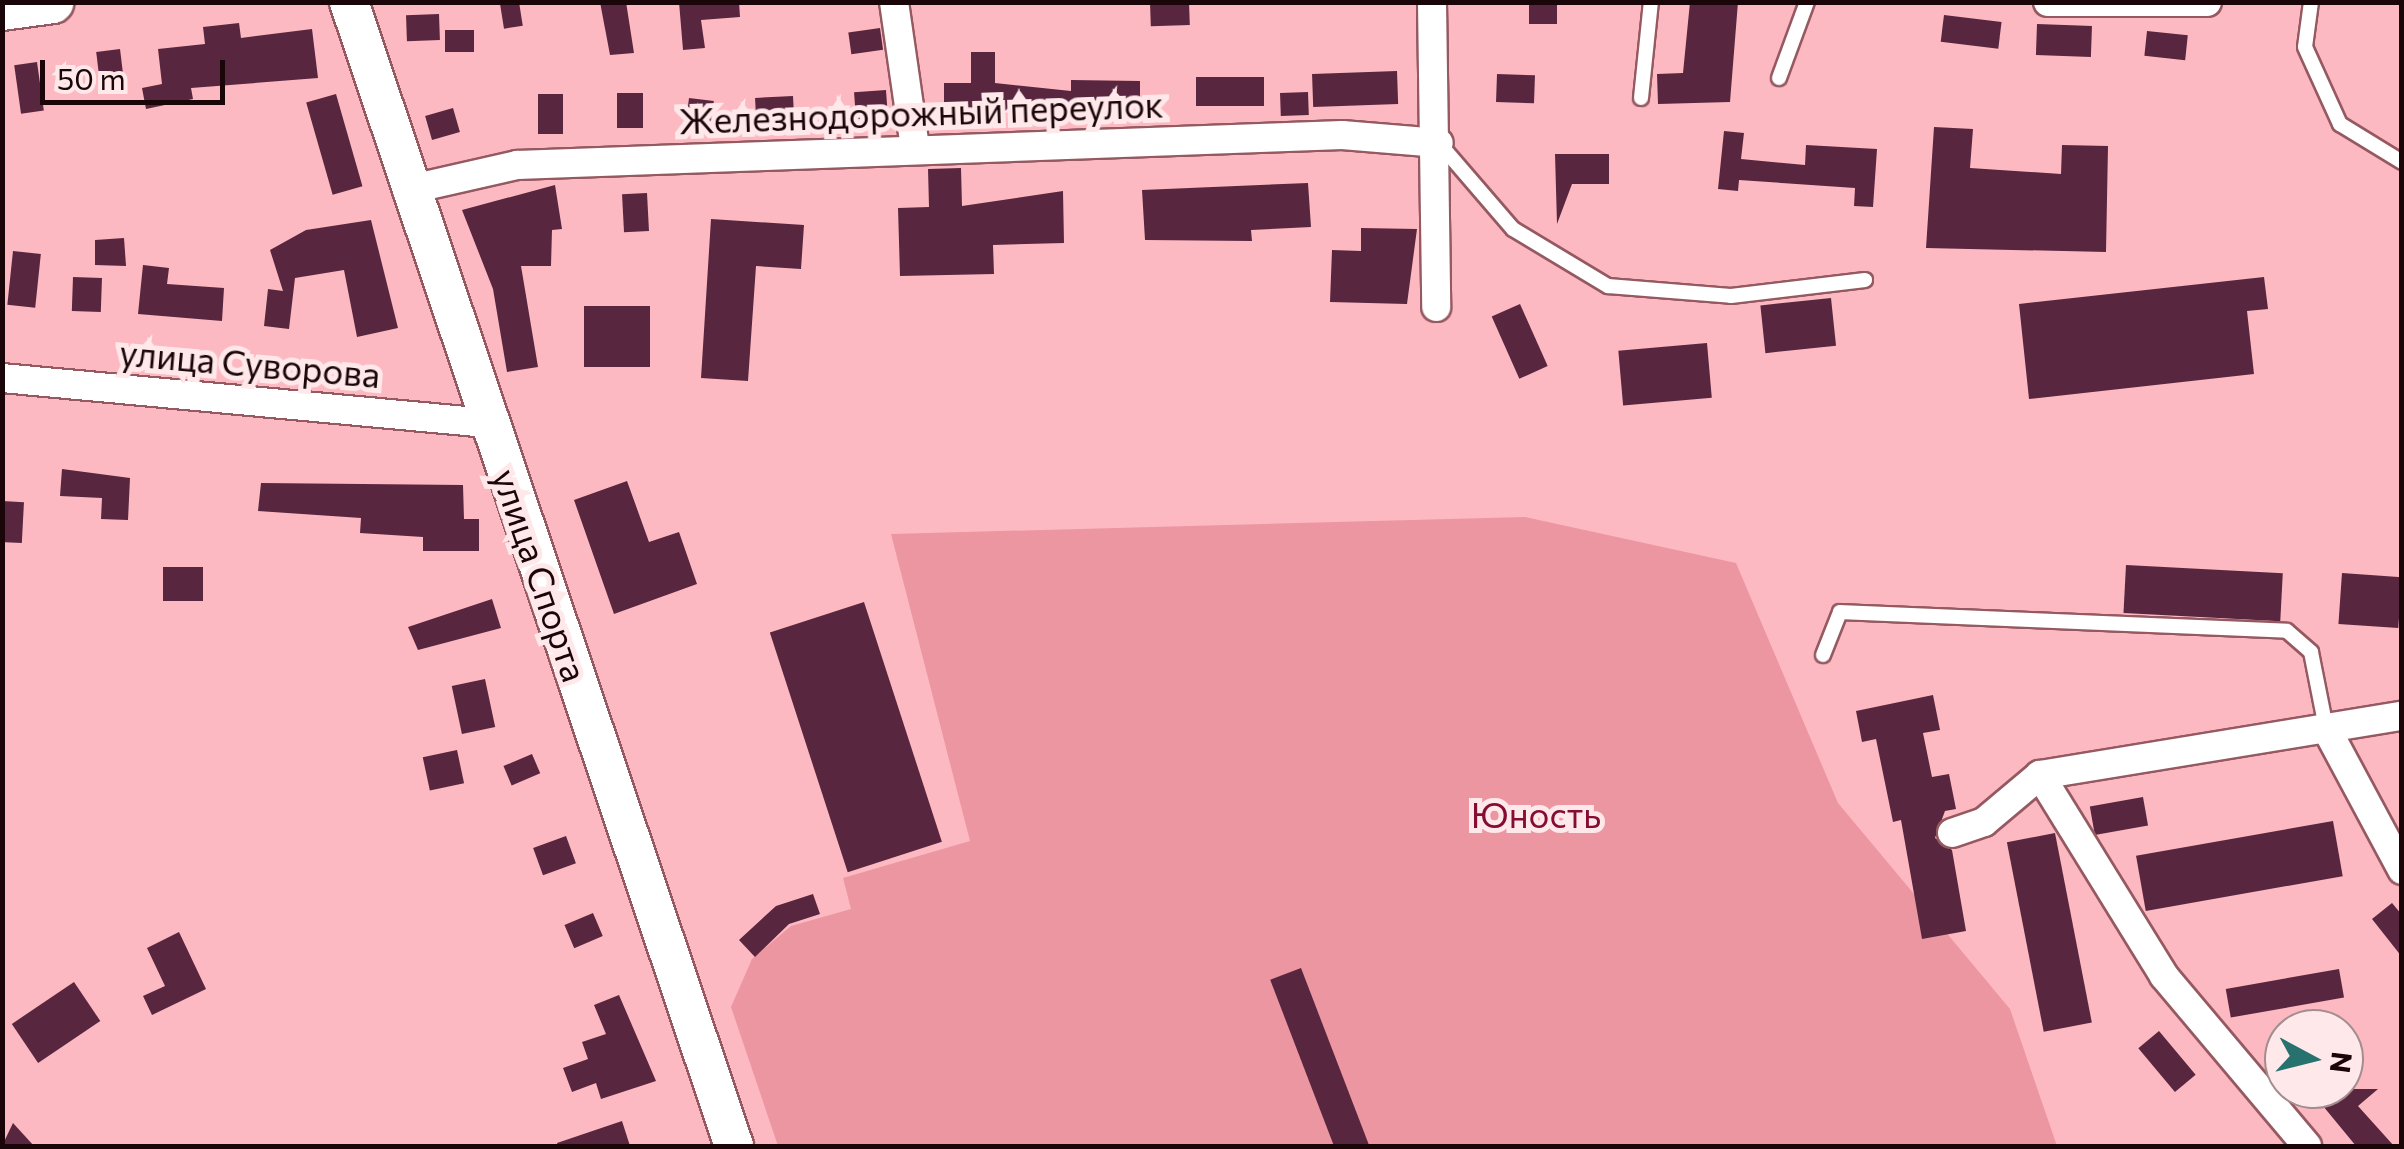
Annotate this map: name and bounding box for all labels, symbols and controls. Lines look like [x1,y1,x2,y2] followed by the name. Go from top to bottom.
[45,40,230,102] scale bar
[57,59,126,96] text: 50 m
[678,83,1164,141] street label: Железнодорожный переулок
[118,331,382,395] street label: улица Суворова
[485,463,597,687] street label: улица Спорта
[1471,793,1601,835] park label: Юность
[2264,1009,2364,1109] north arrow
[2324,1050,2360,1075] text: N

